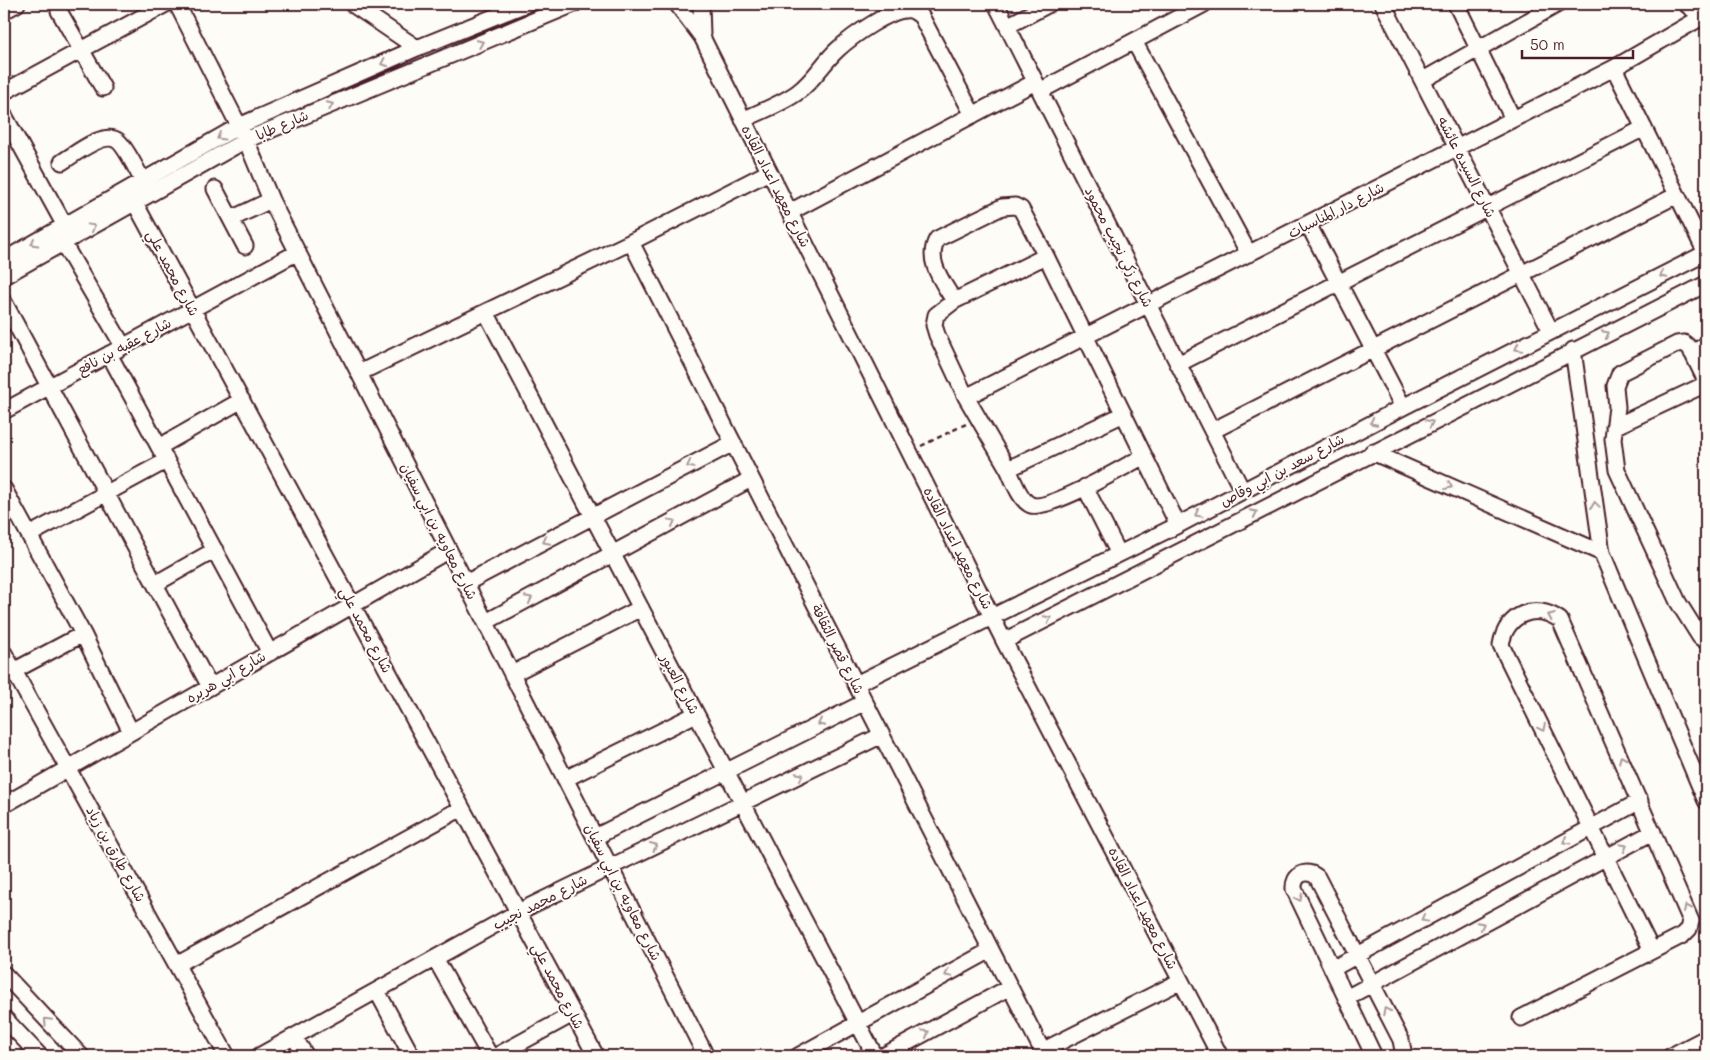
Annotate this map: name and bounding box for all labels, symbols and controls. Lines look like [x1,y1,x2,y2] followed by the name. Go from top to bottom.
[1522,28,1634,60] scale bar
[1530,34,1565,54] text: 50 m
[475,38,484,49] one-way arrow
[380,56,389,67] one-way arrow
[325,101,334,111] one-way arrow
[253,105,311,145] street label: شارع طابا
[1433,113,1501,221] street label: شارع السيده عائشه
[736,121,816,251] street label: شارع معهد اعداد القاده
[217,131,226,141] one-way arrow
[1285,177,1387,243] street label: شارع دار المناسبات
[1077,183,1158,312] street label: شارع زكي نجيب محمود
[87,223,96,233] one-way arrow
[139,226,204,321] street label: شارع محمد علي
[30,237,39,247] one-way arrow
[1659,269,1668,279] one-way arrow
[73,313,175,380] street label: شارع عقبه بن نافع
[1601,330,1610,340] one-way arrow
[1514,342,1523,352] one-way arrow
[1370,416,1379,426] one-way arrow
[1425,419,1434,429] one-way arrow
[1216,429,1349,514] street label: شارع سعد بن ابي وقاص
[393,459,482,604] street label: شارع معاويه بن ابي سفيان
[686,459,695,469] one-way arrow
[1444,480,1453,491] one-way arrow
[918,483,998,613] street label: شارع معهد اعداد القاده
[1590,501,1601,509] one-way arrow
[1195,508,1204,518] one-way arrow
[1249,509,1258,519] one-way arrow
[666,518,675,528] one-way arrow
[542,535,551,545] one-way arrow
[332,583,397,678] street label: شارع محمد علي
[524,596,533,606] one-way arrow
[807,601,869,697] street label: شارع قصر الثقافة
[1547,611,1556,622] one-way arrow
[1042,615,1051,625] one-way arrow
[183,646,271,710] street label: شارع ابي هريره
[655,649,704,718] street label: شارع العبور
[817,717,826,728] one-way arrow
[1536,723,1546,732] one-way arrow
[1617,755,1628,764] one-way arrow
[795,772,804,782] one-way arrow
[81,803,151,905] street label: شارع طارق بن زياد
[577,820,666,965] street label: شارع معاويه بن ابي سفيان
[1563,835,1572,845] one-way arrow
[649,842,658,852] one-way arrow
[1103,843,1183,973] street label: شارع معهد اعداد القاده
[1619,844,1628,854] one-way arrow
[489,870,591,934] street label: شارع محمد نجيب
[1292,893,1303,902] one-way arrow
[1683,904,1693,913] one-way arrow
[1420,913,1429,923] one-way arrow
[1476,921,1485,931] one-way arrow
[524,939,589,1034] street label: شارع محمد علي
[944,967,953,977] one-way arrow
[1382,1008,1392,1017] one-way arrow
[44,1017,53,1026] one-way arrow
[921,1029,930,1039] one-way arrow

